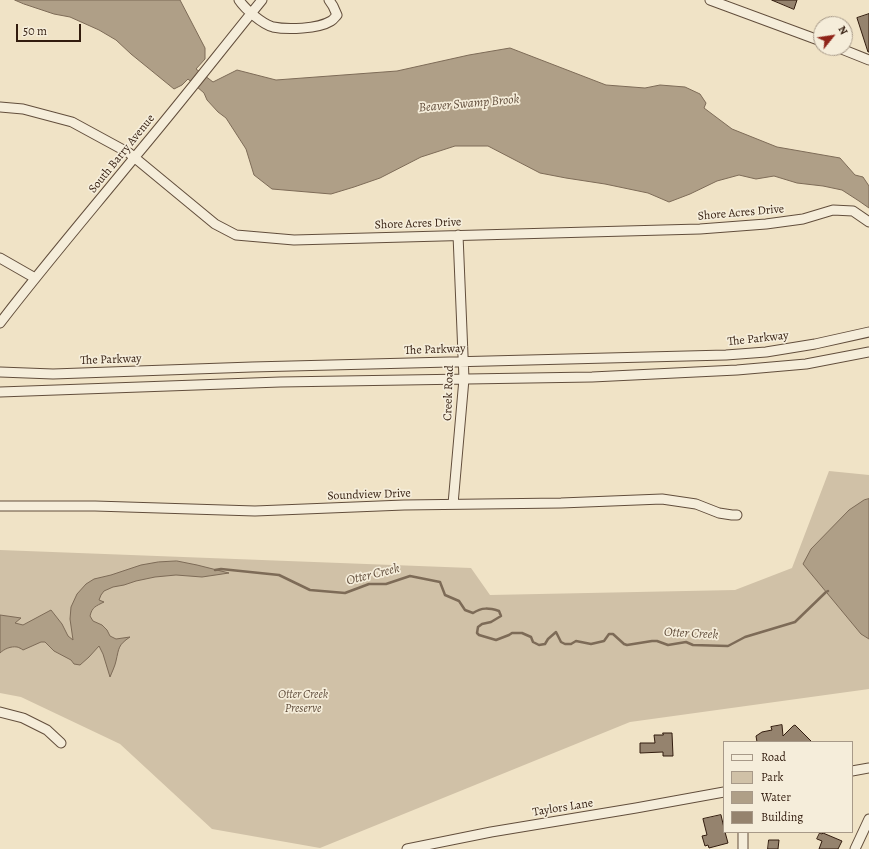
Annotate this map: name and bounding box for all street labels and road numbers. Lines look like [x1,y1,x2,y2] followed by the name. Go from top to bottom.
[86,112,158,196] street label: South Barry Avenue
[697,202,785,224] street label: Shore Acres Drive
[374,215,462,233] street label: Shore Acres Drive
[727,329,789,349] street label: The Parkway
[404,342,466,358] street label: The Parkway
[80,352,142,368] street label: The Parkway
[441,365,457,421] street label: Creek Road
[327,486,411,504] street label: Soundview Drive
[532,796,594,820] street label: Taylors Lane

